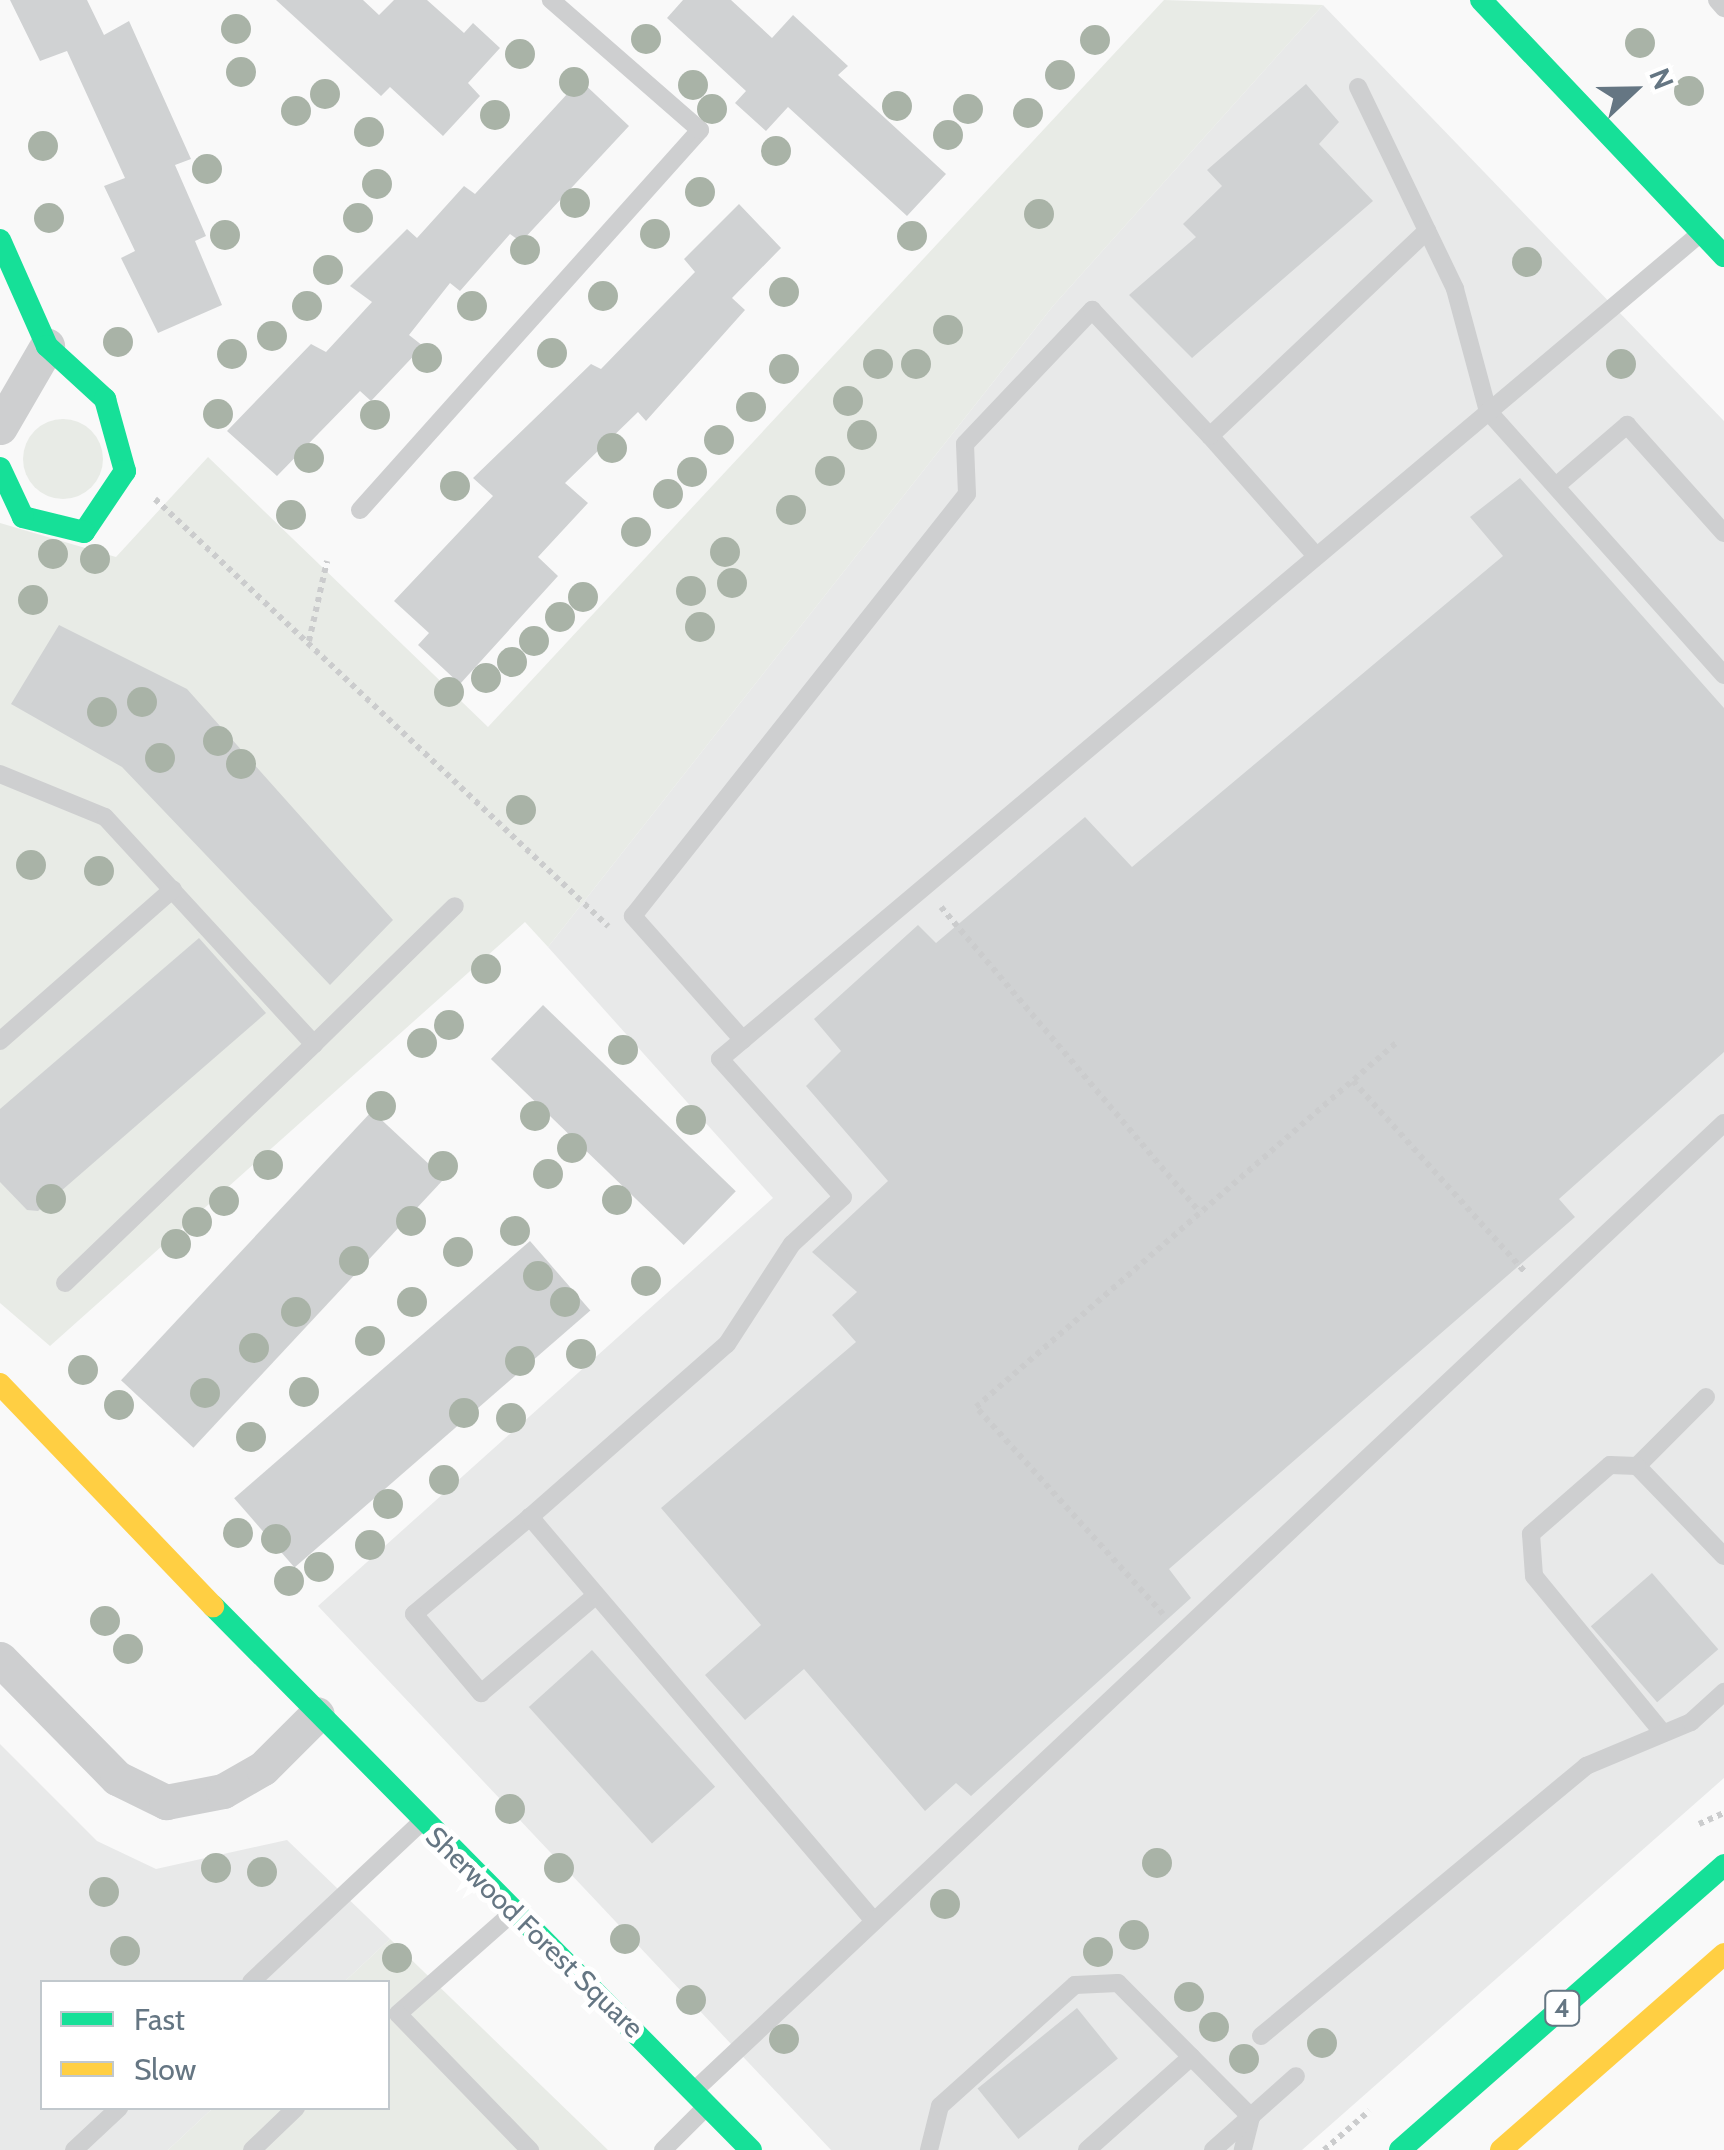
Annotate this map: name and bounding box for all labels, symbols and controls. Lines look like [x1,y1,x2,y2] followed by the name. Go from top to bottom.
[1584,40,1684,140] north arrow
[1642,63,1681,94] text: N
[419,1819,651,2045] street label: Sherwood Forest Square
[40,1980,390,2110] legend
[1542,1988,1582,2028] road number: 4
[134,2001,185,2038] text: Fast
[134,2051,196,2088] text: Slow

